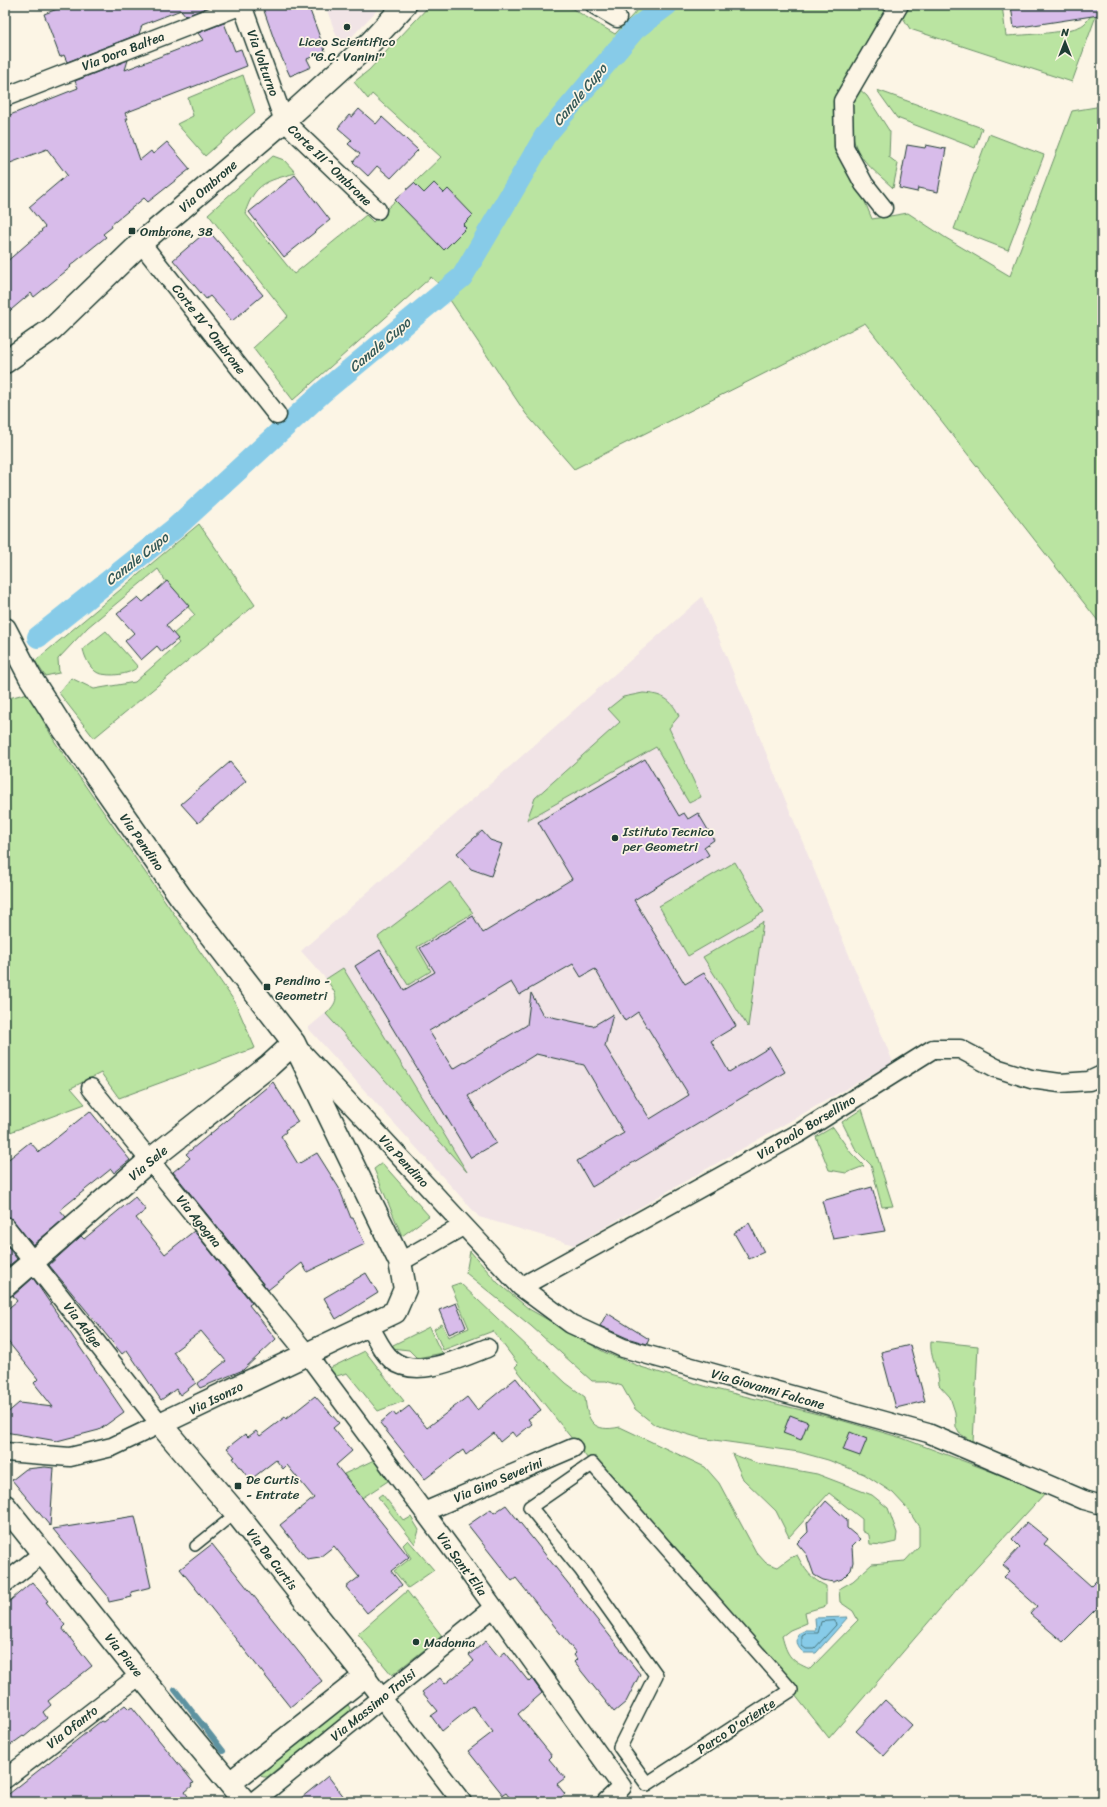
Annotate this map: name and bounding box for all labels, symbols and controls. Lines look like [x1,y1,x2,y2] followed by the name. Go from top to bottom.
[342,22,352,32] marker: Liceo Scientifico "G.C. Vanini"
[1045,22,1085,62] north arrow
[1060,23,1069,42] text: N
[78,24,168,77] street label: Via Dora Baltea
[240,26,286,100] street label: Via Volturno
[299,30,396,68] place label: Liceo Scientifico "G.C. Vanini"
[546,57,614,132] water label: Canale Cupo
[282,118,378,212] street label: Corte III^ Ombrone
[173,153,243,218] street label: Via Ombrone
[140,220,213,243] place label: Ombrone, 38
[127,226,137,236] marker: Ombrone, 38
[166,278,252,380] street label: Corte IV^ Ombrone
[343,311,418,379] water label: Canale Cupo
[100,525,175,592] water label: Canale Cupo
[114,808,171,876] street label: Via Pendino
[622,820,714,858] place label: Istituto Tecnico per Geometri
[610,833,620,843] marker: Istituto Tecnico per Geometri
[275,969,330,1007] place label: Pendino - Geometri
[262,982,272,992] marker: Pendino - Geometri
[752,1088,861,1166] street label: Via Paolo Borsellino
[373,1129,435,1193] street label: Via Pendino
[123,1139,173,1187] street label: Via Sele
[170,1189,228,1253] street label: Via Agogna
[57,1297,109,1353] street label: Via Adige
[709,1362,827,1416] street label: Via Giovanni Falcone
[185,1375,248,1421] street label: Via Isonzo
[450,1451,547,1509] street label: Via Gino Severini
[246,1468,300,1506] place label: De Curtis - Entrate
[233,1481,243,1491] marker: De Curtis - Entrate
[240,1523,304,1595] street label: Via De Curtis
[431,1527,493,1601] street label: Via Sant'Elia
[99,1628,149,1683] street label: Via Piave
[424,1631,476,1654] place label: Madonna
[411,1637,421,1647] marker: Madonna
[325,1663,421,1747] street label: Via Massimo Troisi
[692,1692,780,1760] street label: Parco D'oriente
[41,1699,103,1755] street label: Via Ofanto

